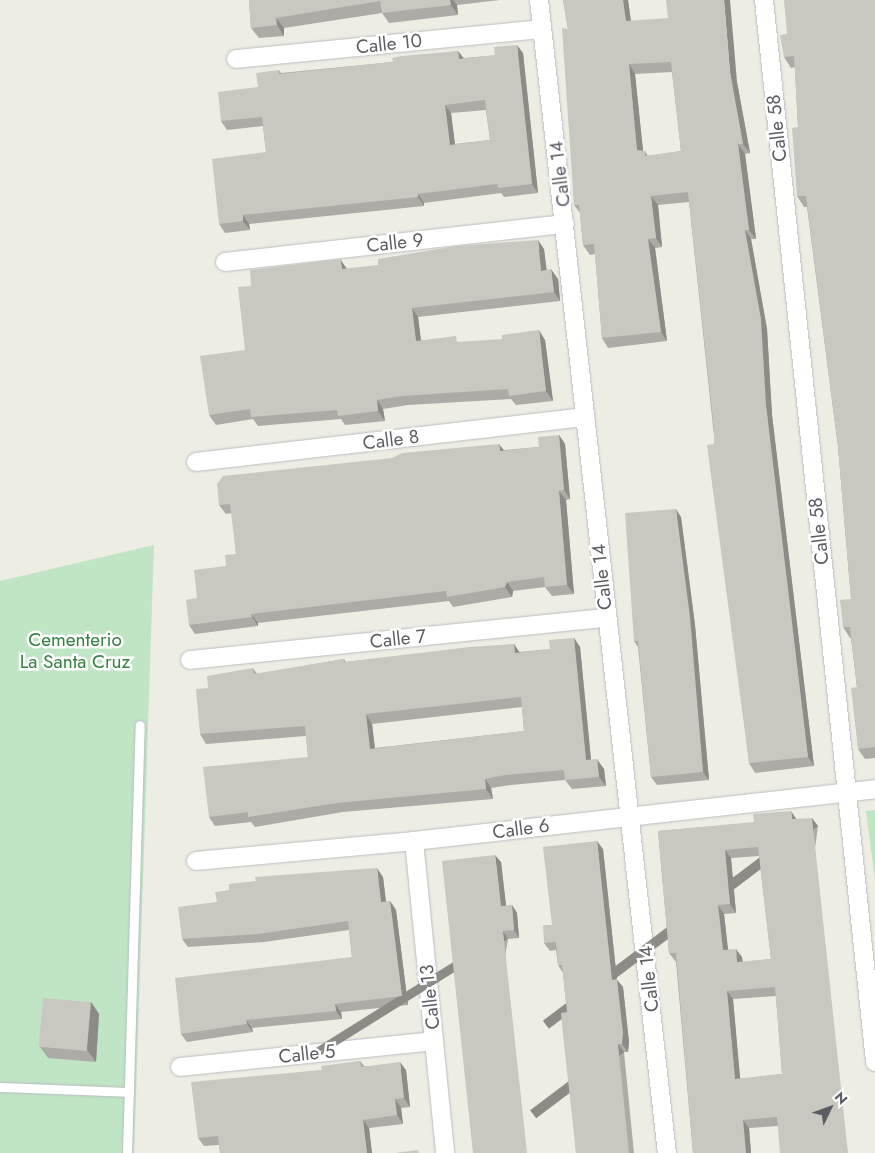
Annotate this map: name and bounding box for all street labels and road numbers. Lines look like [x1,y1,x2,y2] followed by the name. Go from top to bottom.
[355,29,423,59] street label: Calle 10
[762,93,792,163] street label: Calle 58
[545,140,575,208] street label: Calle 14
[365,229,425,257] street label: Calle 9
[361,425,421,455] street label: Calle 8
[804,496,834,566] street label: Calle 58
[587,543,617,611] street label: Calle 14
[369,625,427,653] street label: Calle 7
[491,814,551,844] street label: Calle 6
[634,945,664,1013] street label: Calle 14
[415,963,445,1031] street label: Calle 13
[277,1040,337,1068] street label: Calle 5

